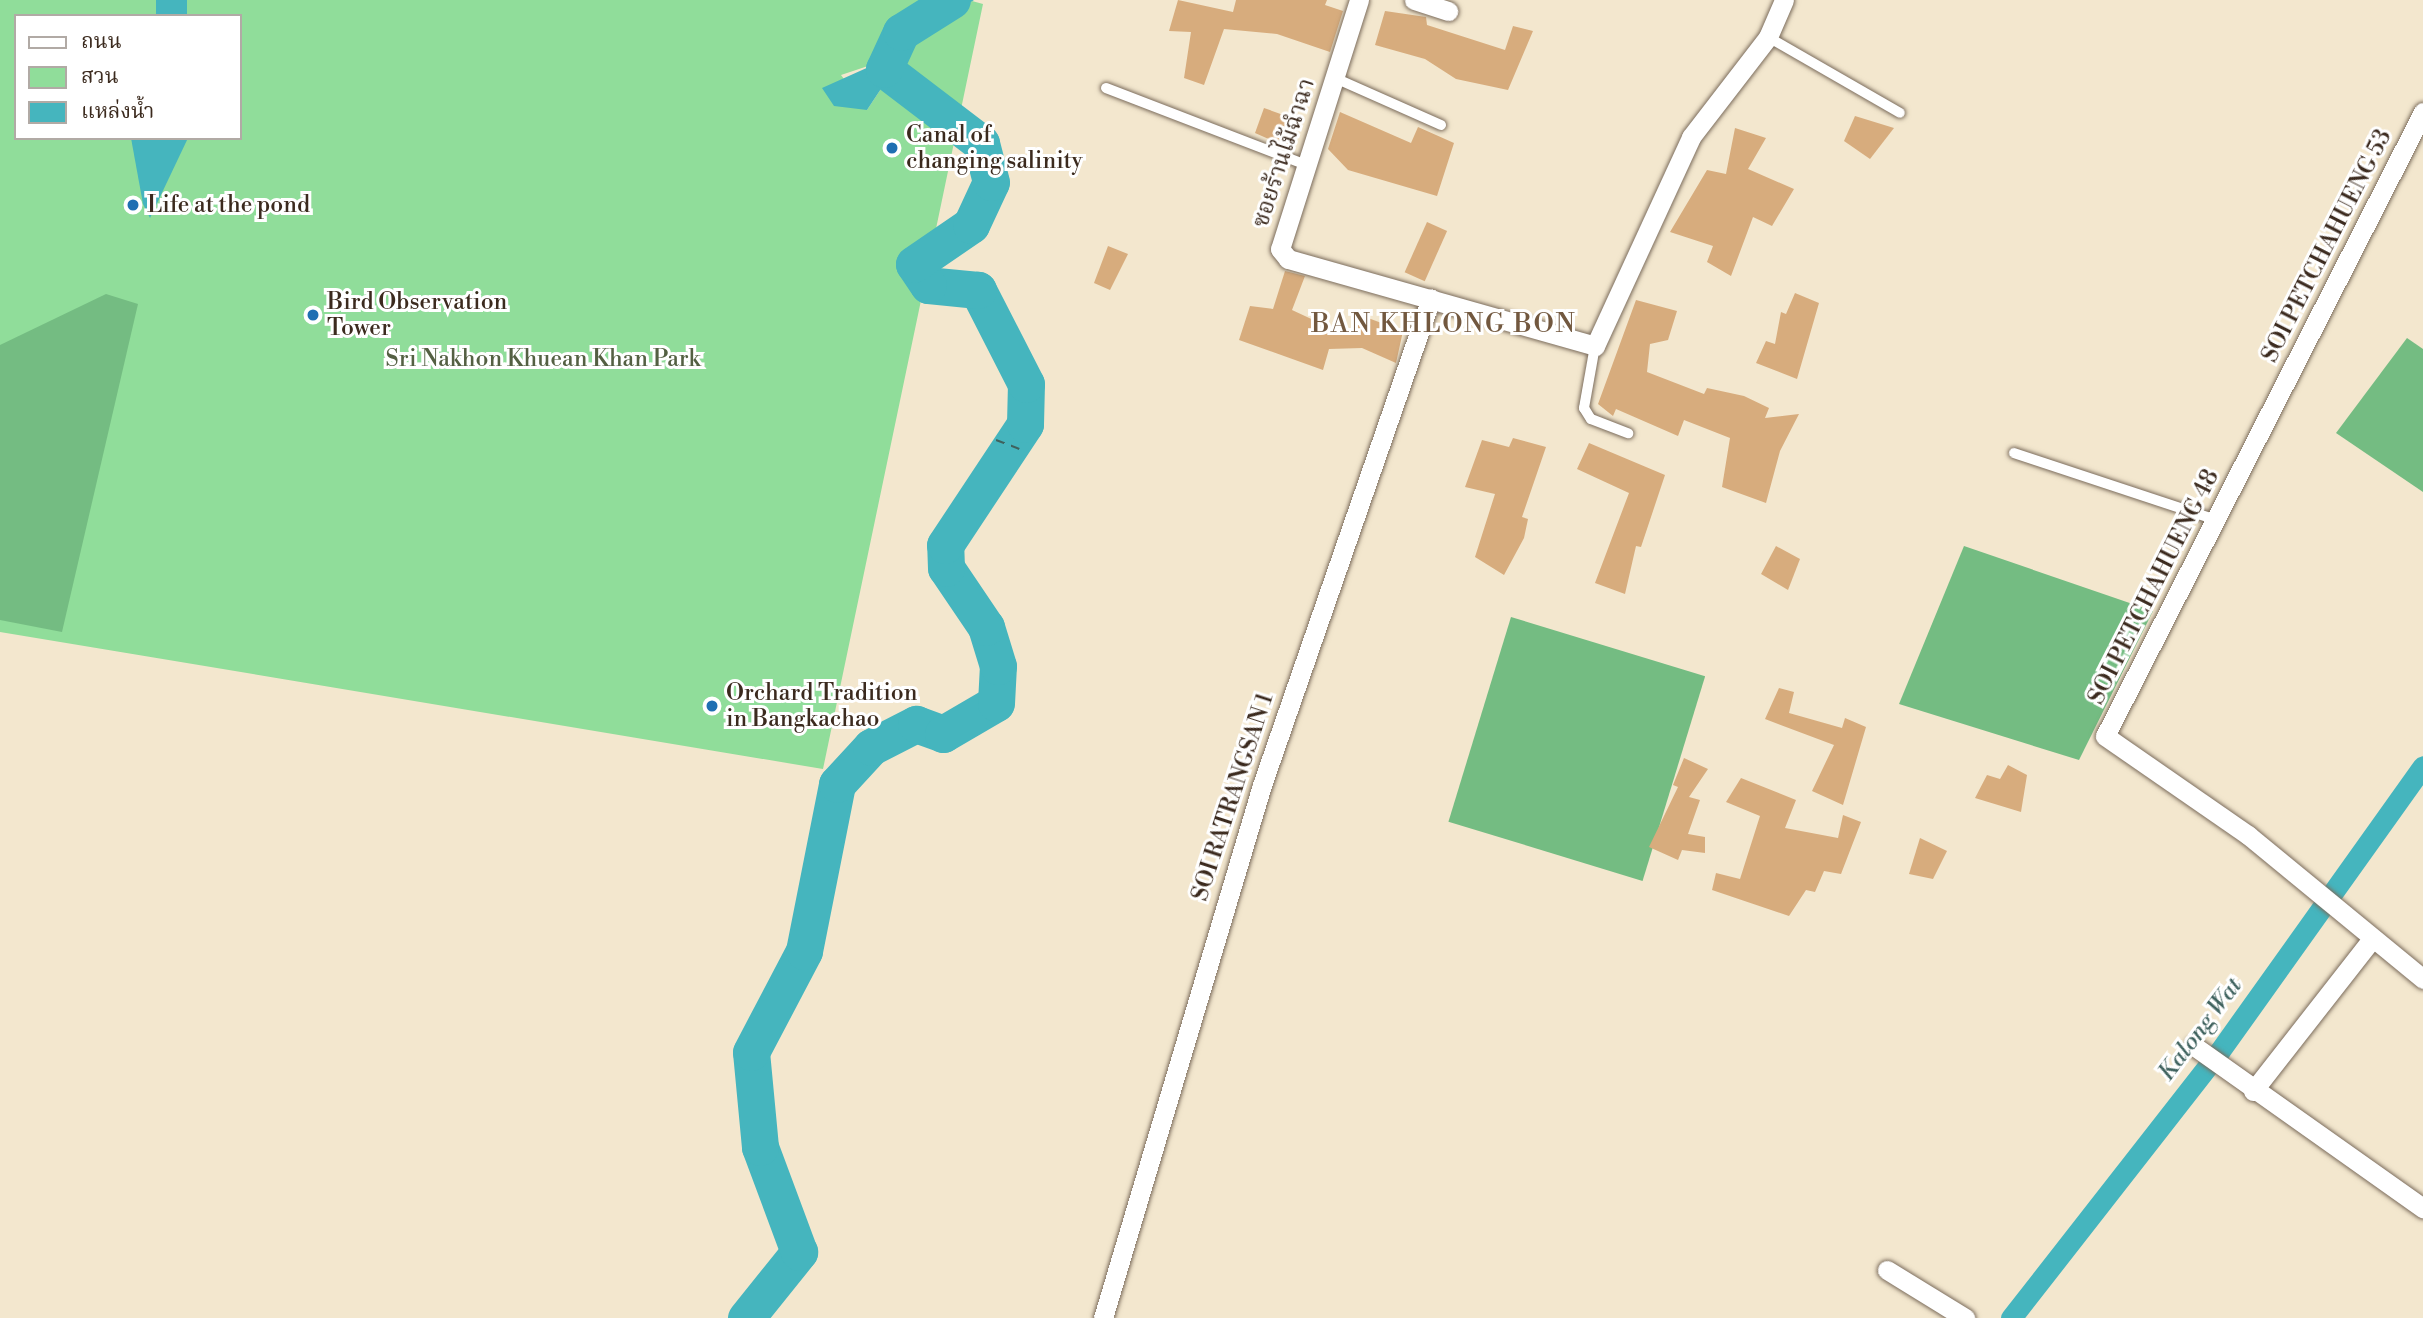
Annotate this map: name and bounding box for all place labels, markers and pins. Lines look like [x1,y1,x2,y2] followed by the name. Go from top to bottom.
[906,121,1083,175] place label: Canal of changing salinity
[884,140,900,156] marker: Canal of changing salinity
[147,191,310,219] place label: Life at the pond
[125,197,141,213] marker: Life at the pond
[327,288,507,342] place label: Bird Observation Tower
[305,307,321,323] marker: Bird Observation Tower
[726,679,917,733] place label: Orchard Tradition in Bangkachao
[704,698,720,714] marker: Orchard Tradition in Bangkachao

